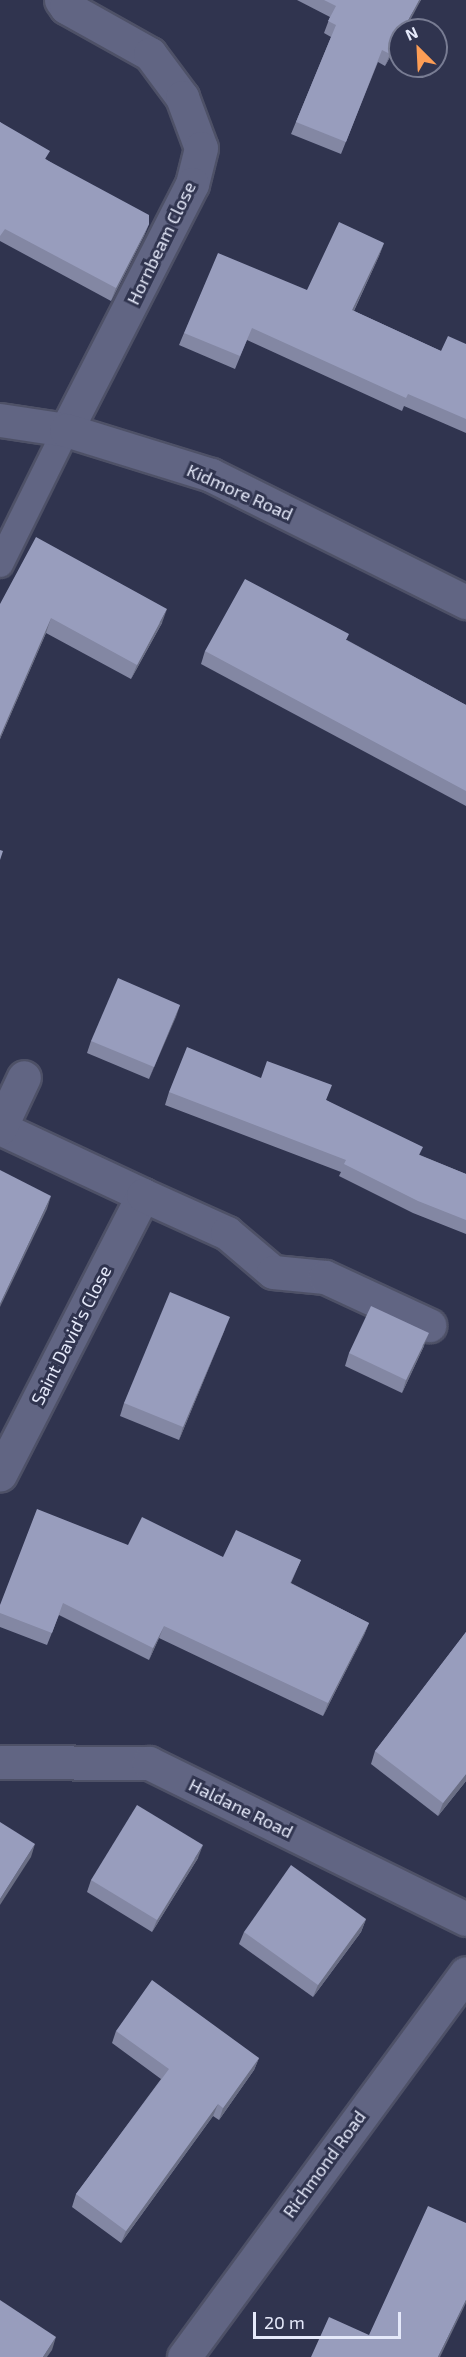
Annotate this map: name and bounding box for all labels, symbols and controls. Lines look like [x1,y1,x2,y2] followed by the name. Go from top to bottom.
[388,18,448,78] north arrow
[402,22,420,44] text: N
[122,178,200,308] street label: Hornbeam Close
[184,459,296,525] street label: Kidmore Road
[27,1262,115,1408] street label: Saint David's Close
[185,1774,297,1842] street label: Haldane Road
[278,2106,370,2222] street label: Richmond Road
[256,2300,404,2338] scale bar
[264,2311,305,2333] text: 20 m

